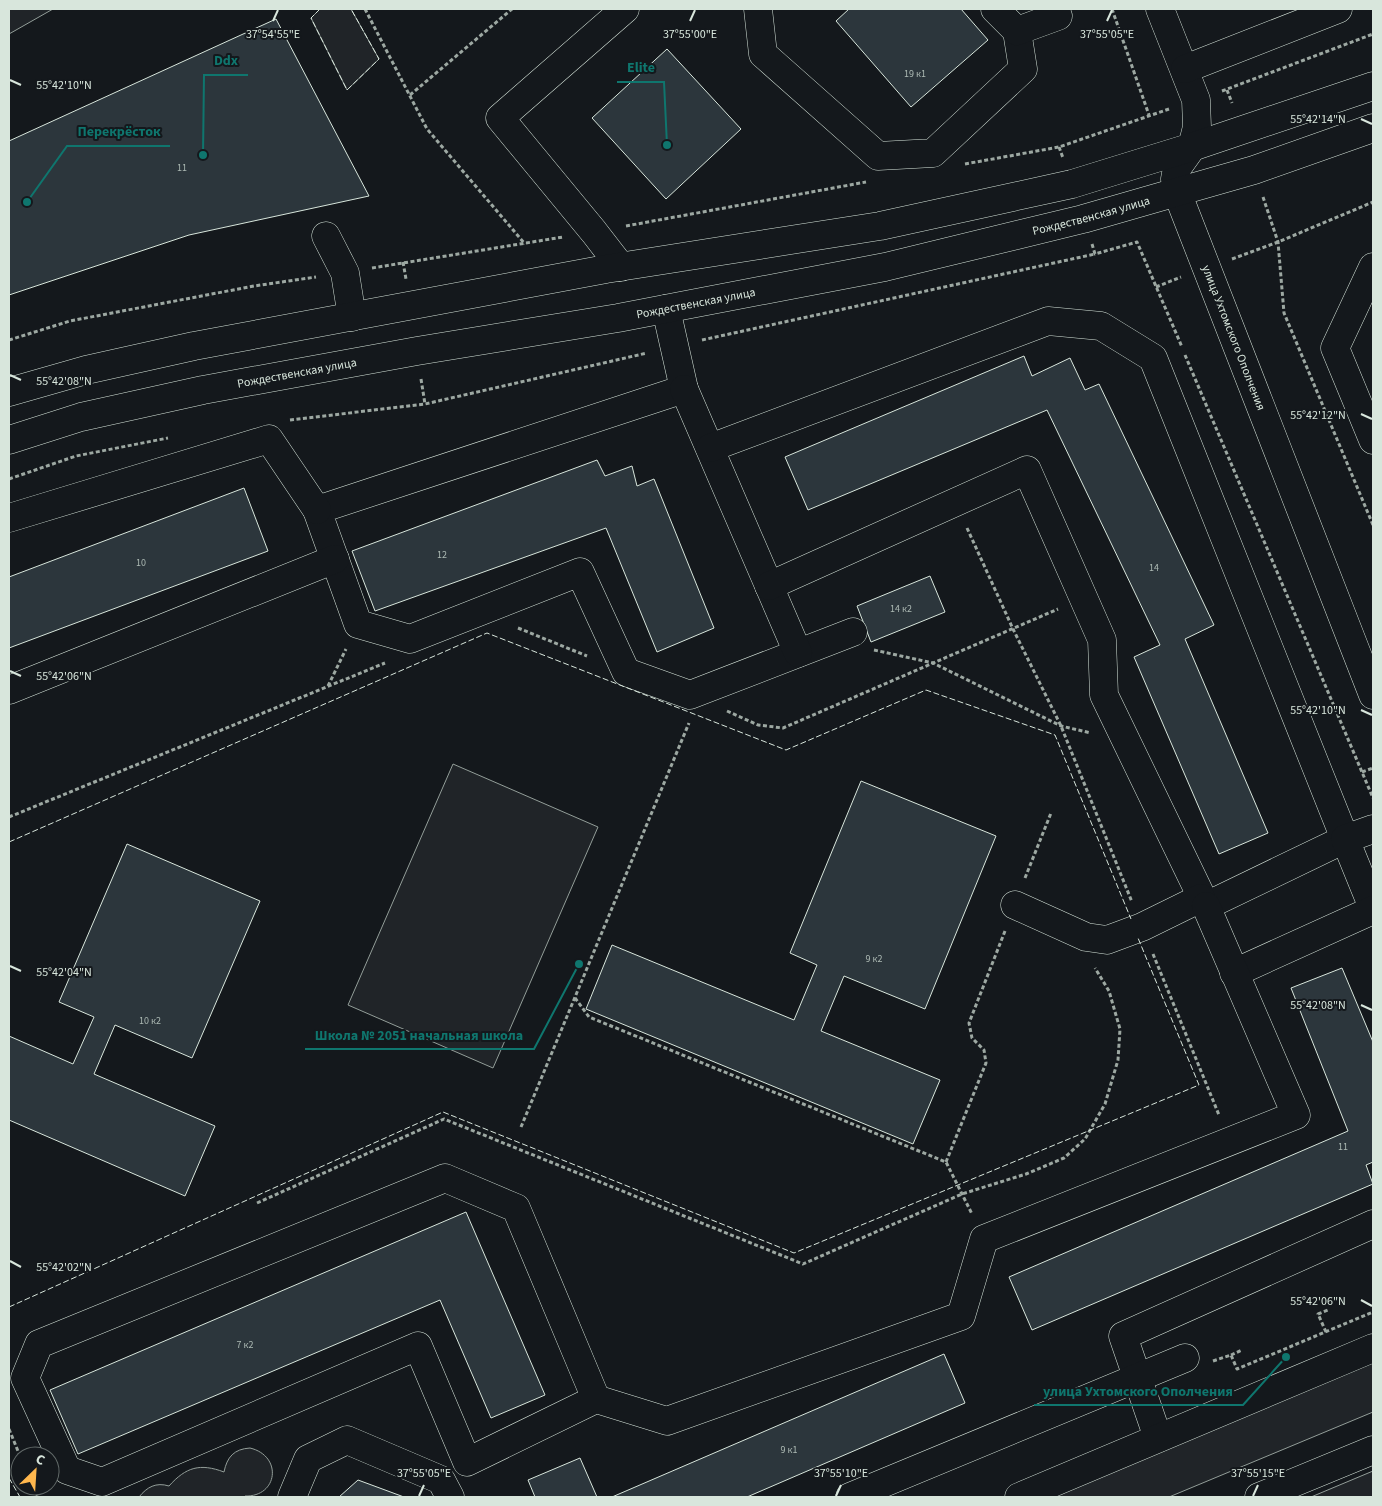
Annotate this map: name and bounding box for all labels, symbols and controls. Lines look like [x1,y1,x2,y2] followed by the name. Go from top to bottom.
[246,26,300,43] text: 37°54'55"E
[663,26,717,43] text: 37°55'00"E
[1080,26,1134,43] text: 37°55'05"E
[204,46,248,75] callout: Ddx
[214,51,238,71] text: Ddx
[617,53,664,82] callout: Elite
[627,58,655,78] text: Elite
[904,67,926,81] house number: 19 к1
[36,77,92,94] text: 55°42'10"N
[1290,111,1346,128] text: 55°42'14"N
[67,117,170,146] callout: Перекрёсток
[77,122,161,142] text: Перекрёсток
[177,161,187,175] house number: 11
[1031,192,1152,239] street label: Рождественская улица
[1198,262,1270,413] street label: улица Ухтомского Ополчения
[635,283,757,323] street label: Рождественская улица
[236,354,358,392] street label: Рождественская улица
[36,373,92,390] text: 55°42'08"N
[1290,407,1346,424] text: 55°42'12"N
[437,548,447,562] house number: 12
[136,556,146,570] house number: 10
[1149,561,1159,575] house number: 14
[890,602,912,616] house number: 14 к2
[36,668,92,685] text: 55°42'06"N
[1290,702,1346,719] text: 55°42'10"N
[866,952,882,966] house number: 9 к2
[36,964,92,981] text: 55°42'04"N
[1290,997,1346,1014] text: 55°42'08"N
[139,1014,161,1028] house number: 10 к2
[305,1020,534,1049] callout: Школа № 2051 начальная школа
[315,1026,523,1046] text: Школа № 2051 начальная школа
[1338,1140,1348,1154] house number: 11
[36,1259,92,1276] text: 55°42'02"N
[1290,1293,1346,1310] text: 55°42'06"N
[237,1338,253,1352] house number: 7 к2
[1034,1376,1243,1405] callout: улица Ухтомского Ополчения
[1043,1382,1233,1402] text: улица Ухтомского Ополчения
[781,1443,797,1457] house number: 9 к1
[10,1446,60,1496] north arrow
[32,1449,48,1471] text: С
[397,1465,451,1482] text: 37°55'05"E
[814,1465,868,1482] text: 37°55'10"E
[1231,1465,1285,1482] text: 37°55'15"E

